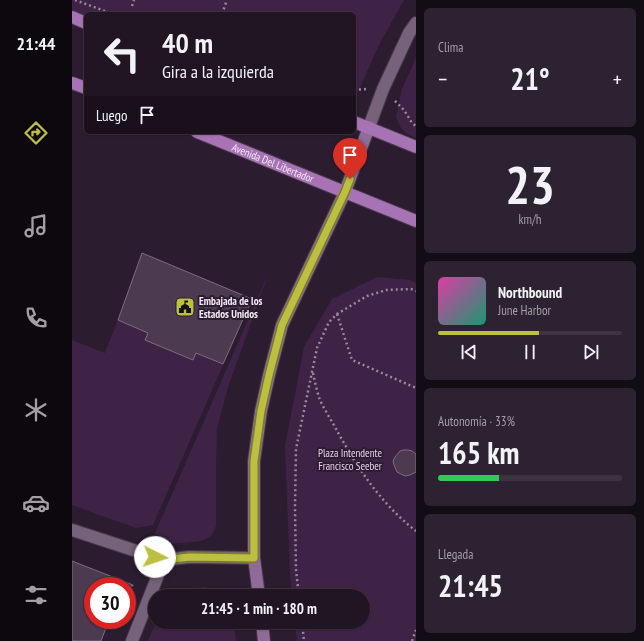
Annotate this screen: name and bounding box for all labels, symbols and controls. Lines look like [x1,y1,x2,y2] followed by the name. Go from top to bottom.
[162,24,213,61] text: 40 m
[96,28,148,80] icon: left
[17,32,55,55] text: 21:44
[438,39,463,56] text: Clima
[510,59,550,98] text: 21°
[162,60,274,83] text: Gira a la izquierda
[438,65,447,93] text: −
[613,65,622,93] text: +
[136,104,158,126] icon: arrive
[96,106,128,125] text: Luego
[22,119,50,147] icon: directions
[333,138,367,179] pin
[230,140,316,186] street label: Avenida Del Libertador
[339,144,361,166] icon: arrive
[505,151,555,218] text: 23
[518,211,542,228] text: km/h
[22,212,50,240] icon: music
[498,283,562,302] text: Northbound
[199,294,263,321] place label: Embajada de los Estados Unidos
[174,296,196,318] public building icon: Embajada de los Estados Unidos
[498,302,551,319] text: June Harbor
[22,304,50,332] icon: phone
[458,341,480,363] icon: previous
[519,341,541,363] icon: pause
[580,341,602,363] icon: next
[22,396,50,424] icon: climate
[438,413,515,430] text: Autonomía · 33%
[438,433,519,472] text: 165 km
[318,446,382,473] park label: Plaza Intendente Francisco Seeber
[22,489,50,517] icon: car
[134,536,176,578] position arrow
[438,546,473,563] text: Llegada
[438,566,503,605] text: 21:45
[84,577,136,629] speed limit sign: 30
[22,581,50,609] icon: filters
[201,599,317,618] text: 21:45 · 1 min · 180 m

